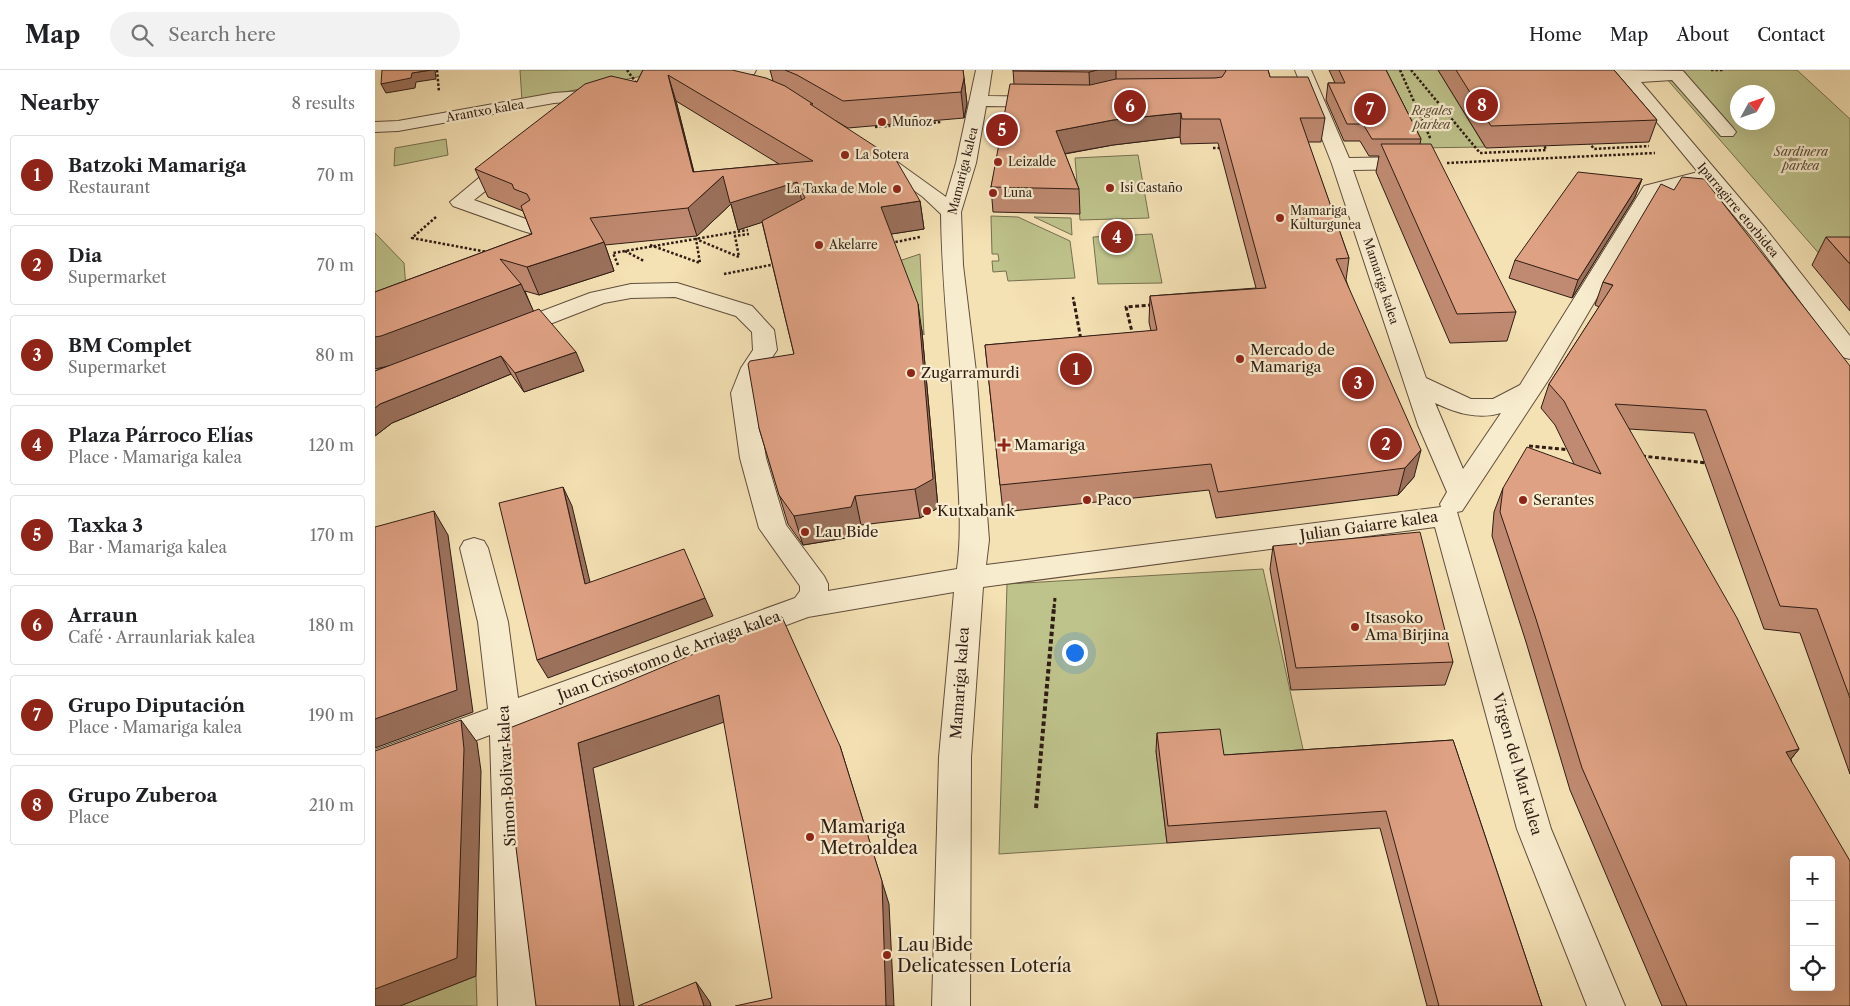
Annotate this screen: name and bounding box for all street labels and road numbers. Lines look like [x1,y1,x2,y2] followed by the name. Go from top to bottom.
[444,96,526,125] street label: Arantxo kalea
[944,125,981,216] street label: Mamariga kalea
[1694,159,1783,261] street label: Iparragirre etorbidea
[1360,236,1403,327] street label: Mamariga kalea
[1297,506,1439,545] street label: Julian Gaiarre kalea
[553,606,783,705] street label: Juan Crisostomo de Arriaga kalea
[946,626,973,740] street label: Mamariga kalea
[1488,690,1547,837] street label: Virgen del Mar kalea
[493,705,520,847] street label: Simon Bolivar kalea

